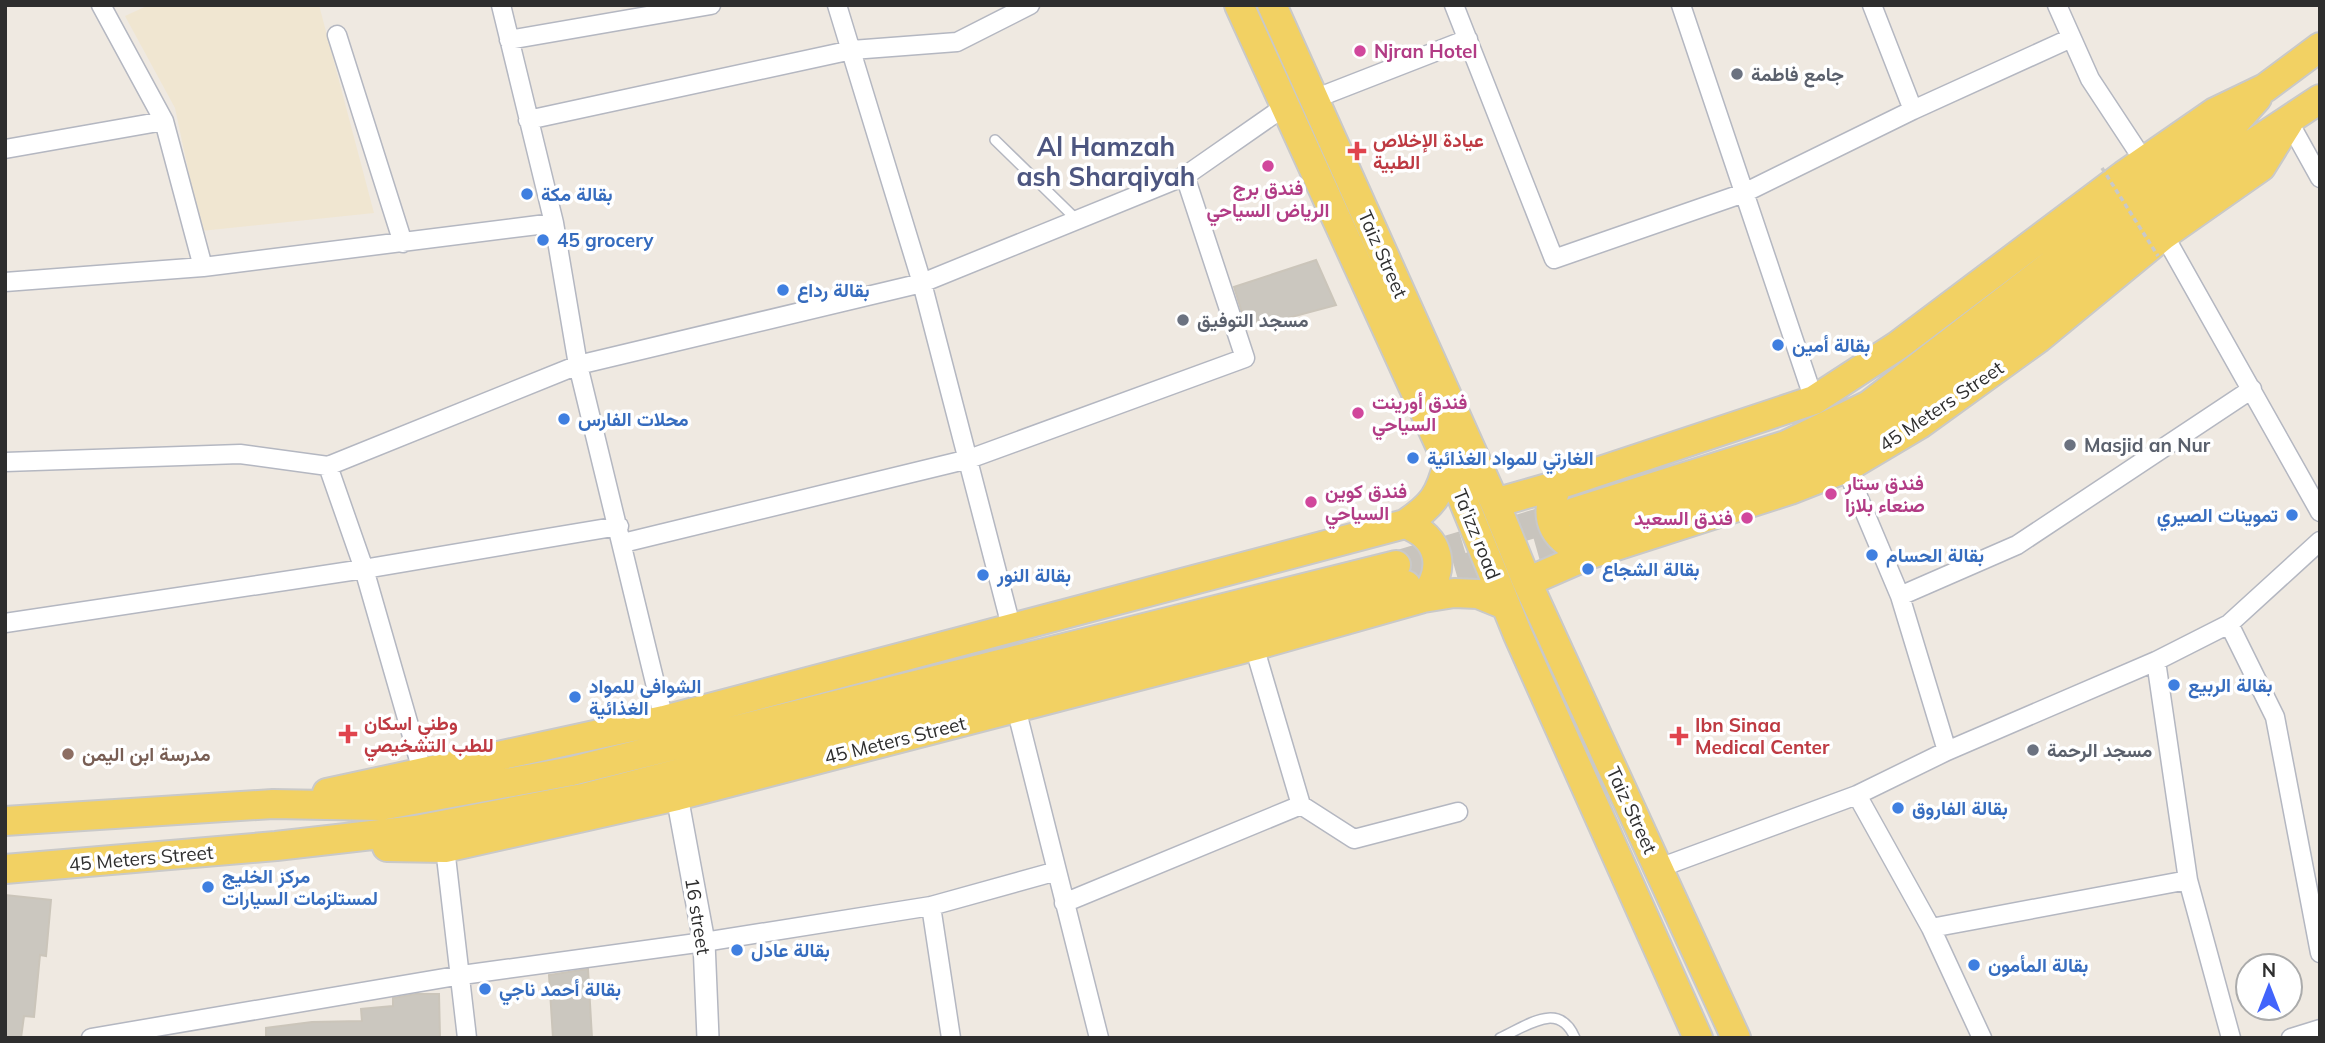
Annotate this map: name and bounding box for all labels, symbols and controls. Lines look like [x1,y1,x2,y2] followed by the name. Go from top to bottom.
[1374,39,1477,63] place label: Njran Hotel
[1352,43,1368,59] marker: Njran Hotel
[1751,62,1844,88] place label: جامع فاطمة
[1729,66,1745,82] marker: جامع فاطمة
[1373,128,1484,174] place label: عيادة الإخلاص الطبية
[1016,130,1196,193] district label: Al Hamzah ash Sharqiyah
[1347,141,1367,161] marker: عيادة الإخلاص الطبية
[1260,158,1276,174] marker: فندق برج الرياض السياحي
[1206,176,1330,227] place label: فندق برج الرياض السياحي
[541,182,613,206] place label: بقالة مكة
[519,186,535,202] marker: بقالة مكة
[1353,206,1413,302] street label: Taiz Street
[557,228,654,252] place label: 45 grocery
[535,232,551,248] marker: 45 grocery
[797,278,870,303] place label: بقالة رداع
[775,282,791,298] marker: بقالة رداع
[1197,308,1308,333] place label: مسجد التوفيق
[1175,312,1191,328] marker: مسجد التوفيق
[1792,333,1870,357] place label: بقالة أمين
[1770,337,1786,353] marker: بقالة أمين
[1874,355,2008,456] street label: 45 Meters Street
[1372,390,1467,441] place label: فندق أورينت السياحي
[1350,405,1366,421] marker: فندق أورينت السياحي
[578,407,689,432] place label: محلات الفارس
[556,411,572,427] marker: محلات الفارس
[2084,433,2211,457] place label: Masjid an Nur
[2062,437,2078,453] marker: Masjid an Nur
[1427,446,1594,475] place label: الغارتي للمواد الغذائية
[1405,450,1421,466] marker: الغارتي للمواد الغذائية
[1844,471,1925,518] place label: فندق ستار صنعاء بلازا
[1325,479,1407,530] place label: فندق كوين السياحي
[1448,485,1506,583] street label: Ta'izz road
[1823,486,1839,502] marker: فندق ستار صنعاء بلازا
[1303,494,1319,510] marker: فندق كوين السياحي
[2157,503,2278,532] place label: تموينات الصيري
[1634,506,1733,530] place label: فندق السعيد
[2284,507,2300,523] marker: تموينات الصيري
[1739,510,1755,526] marker: فندق السعيد
[1886,543,1984,568] place label: بقالة الحسام
[1864,547,1880,563] marker: بقالة الحسام
[1602,557,1700,582] place label: بقالة الشجاع
[1580,561,1596,577] marker: بقالة الشجاع
[996,563,1071,588] place label: بقالة النور
[975,567,991,583] marker: بقالة النور
[2188,673,2273,699] place label: بقالة الربيع
[589,674,701,720] place label: الشوافي للمواد الغذائية
[2166,677,2182,693] marker: بقالة الربيع
[567,689,583,705] marker: الشوافي للمواد الغذائية
[364,711,494,762] place label: وطني اسكان للطب التشخيصي
[822,711,969,769] street label: 45 Meters Street
[1695,713,1830,759] place label: Ibn Sinaa Medical Center
[338,724,358,744] marker: وطني اسكان للطب التشخيصي
[1669,726,1689,746] marker: Ibn Sinaa Medical Center
[2047,738,2152,763] place label: مسجد الرحمة
[82,742,211,767] place label: مدرسة ابن اليمن
[2025,742,2041,758] marker: مسجد الرحمة
[60,746,76,762] marker: مدرسة ابن اليمن
[1601,763,1663,858] street label: Taiz Street
[1912,796,2008,821] place label: بقالة الفاروق
[1890,800,1906,816] marker: بقالة الفاروق
[68,840,215,876] street label: 45 Meters Street
[222,864,378,911] place label: مركز الخليج لمستلزمات السيارات
[680,876,716,957] street label: 16 street
[200,879,216,895] marker: مركز الخليج لمستلزمات السيارات
[751,938,830,962] place label: بقالة عادل
[729,942,745,958] marker: بقالة عادل
[2234,952,2304,1022] north arrow
[1988,953,2088,978] place label: بقالة المأمون
[1966,957,1982,973] marker: بقالة المأمون
[2262,958,2276,982] text: N
[499,977,621,1006] place label: بقالة أحمد ناجي
[477,981,493,997] marker: بقالة أحمد ناجي

